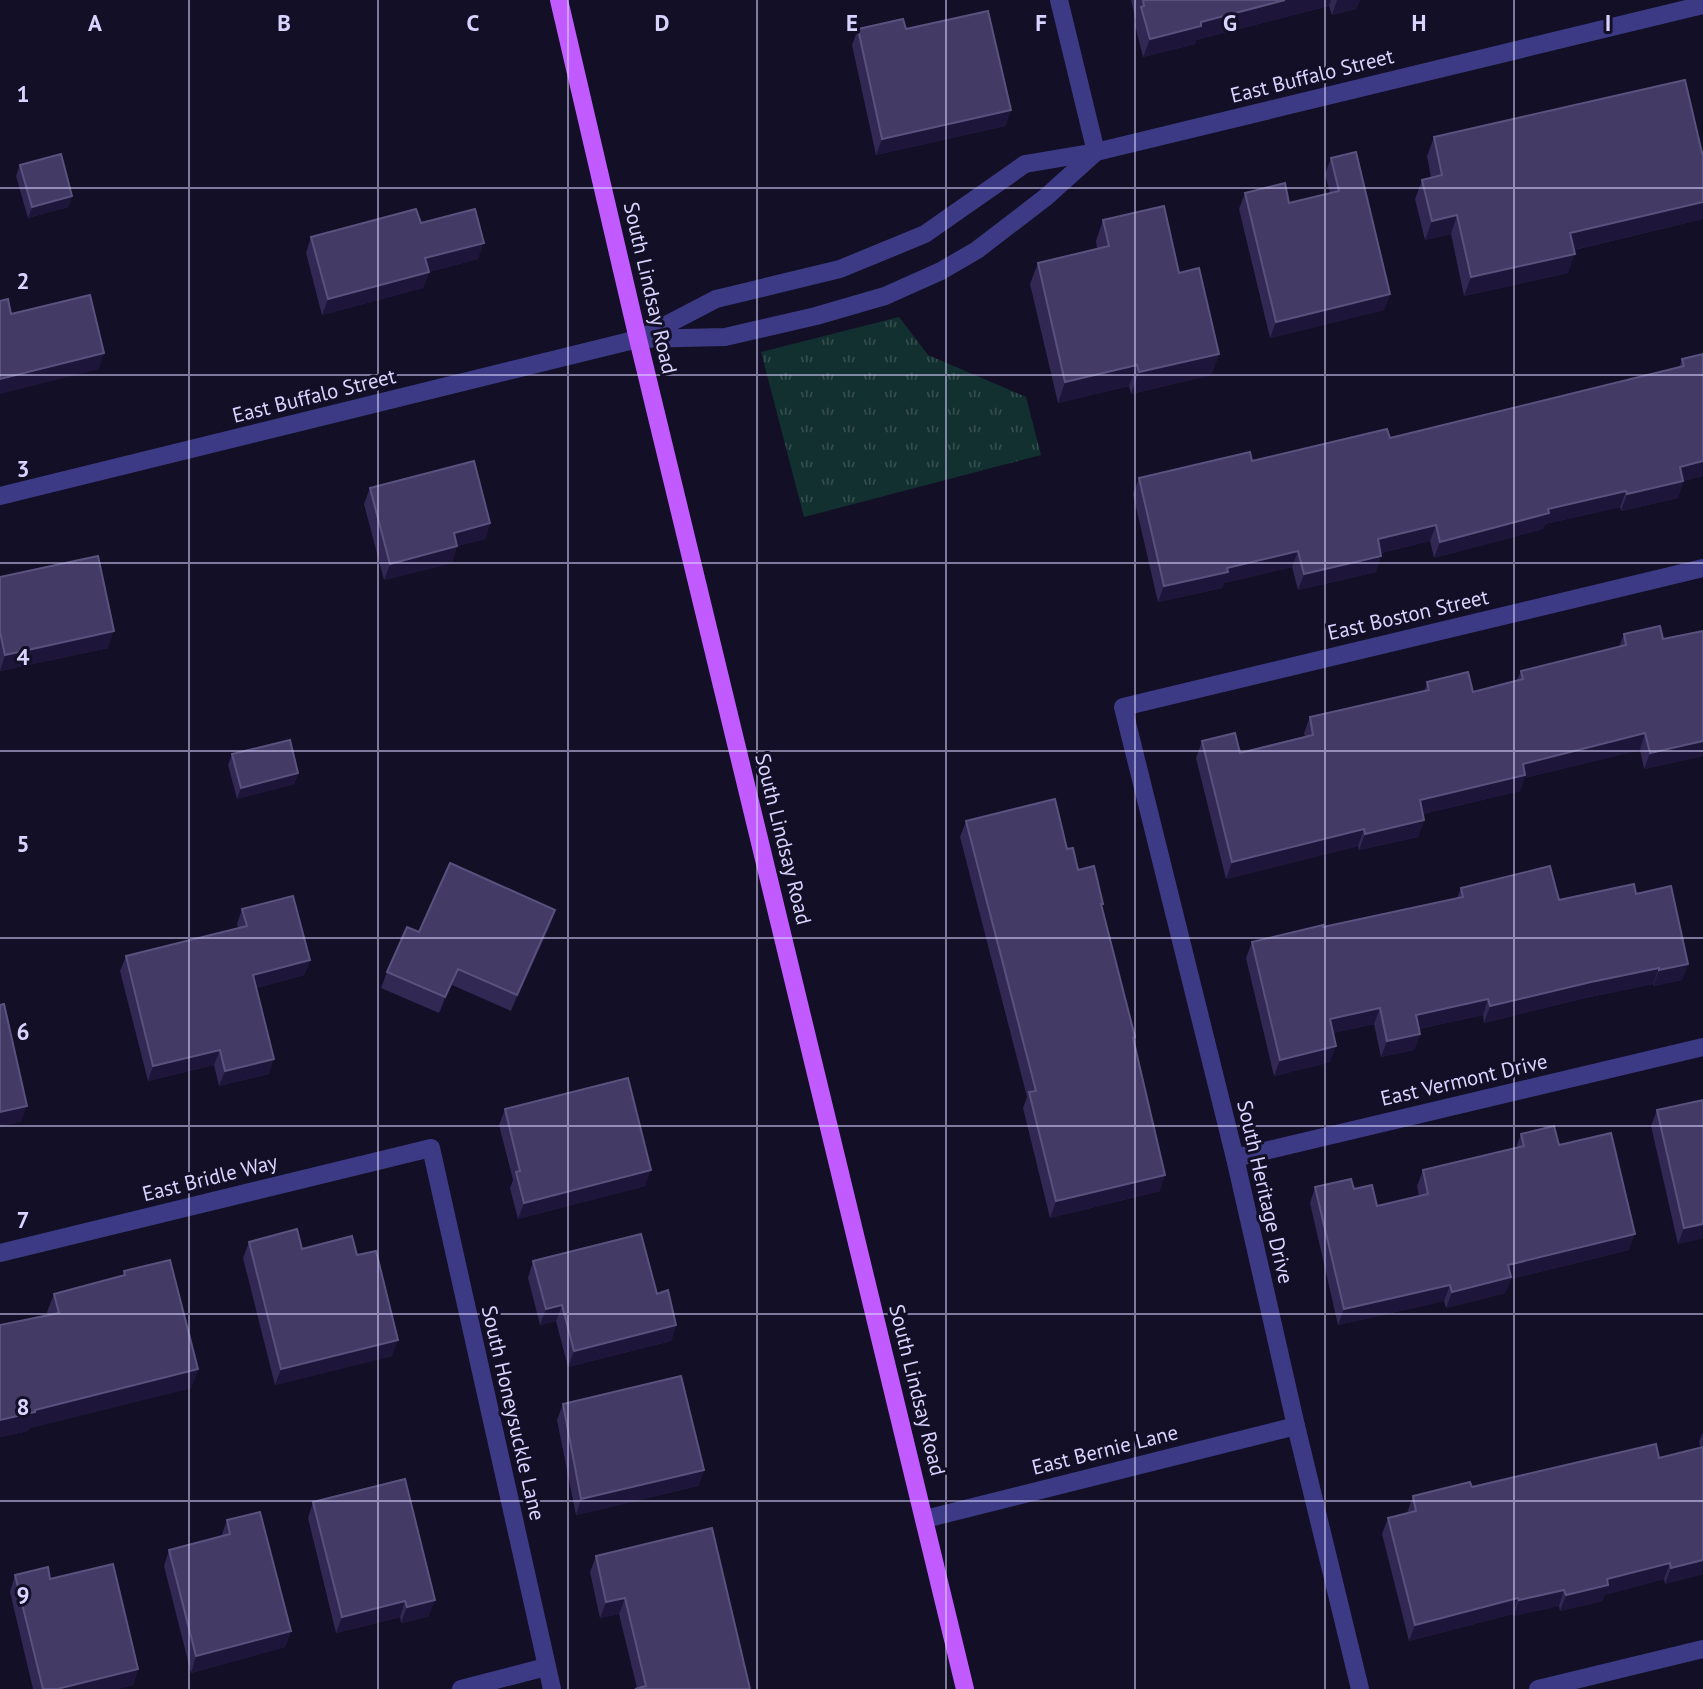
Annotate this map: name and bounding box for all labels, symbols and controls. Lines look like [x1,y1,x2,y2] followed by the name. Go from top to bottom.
[88,8,102,37] text: A
[277,8,291,37] text: B
[467,8,480,37] text: C
[655,8,669,37] text: D
[846,8,858,37] text: E
[1035,8,1047,37] text: F
[1223,8,1237,37] text: G
[1412,8,1426,37] text: H
[1605,8,1611,37] text: I
[1227,42,1396,109] street label: East Buffalo Street
[16,79,30,108] text: 1
[618,199,683,376] street label: South Lindsay Road
[16,266,30,295] text: 2
[229,362,398,429] street label: East Buffalo Street
[16,454,30,483] text: 3
[1325,583,1491,646] street label: East Boston Street
[16,642,30,671] text: 4
[749,750,818,927] street label: South Lindsay Road
[16,829,30,858] text: 5
[16,1017,30,1046] text: 6
[1378,1047,1550,1112] street label: East Vermont Drive
[1231,1097,1300,1286] street label: South Heritage Drive
[140,1148,280,1207] street label: East Bridle Way
[16,1205,30,1234] text: 7
[883,1301,952,1478] street label: South Lindsay Road
[476,1303,551,1523] street label: South Honeysuckle Lane
[16,1392,30,1421] text: 8
[1029,1418,1181,1481] street label: East Bernie Lane
[16,1580,30,1609] text: 9

